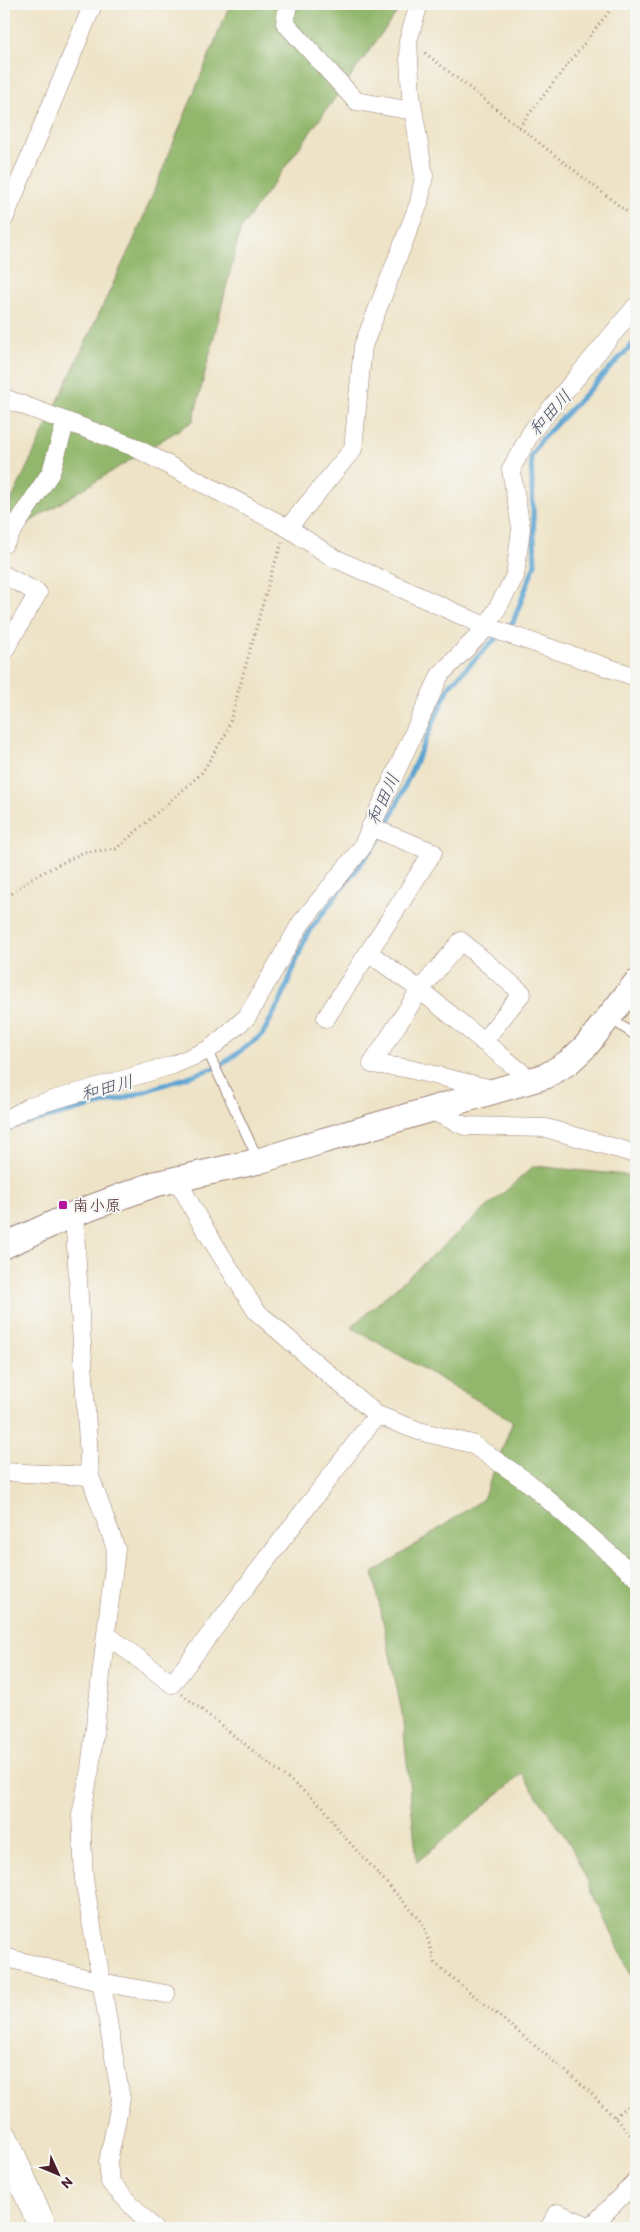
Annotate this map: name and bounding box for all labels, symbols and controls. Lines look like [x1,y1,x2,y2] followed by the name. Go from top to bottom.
[524,386,576,440] water label: 和田川
[362,770,404,828] water label: 和田川
[78,1070,136,1106] water label: 和田川
[73,1196,121,1215] place label: 南小原
[57,1199,69,1211] marker: 南小原
[32,2150,82,2200] north arrow
[58,2173,76,2192] text: N

